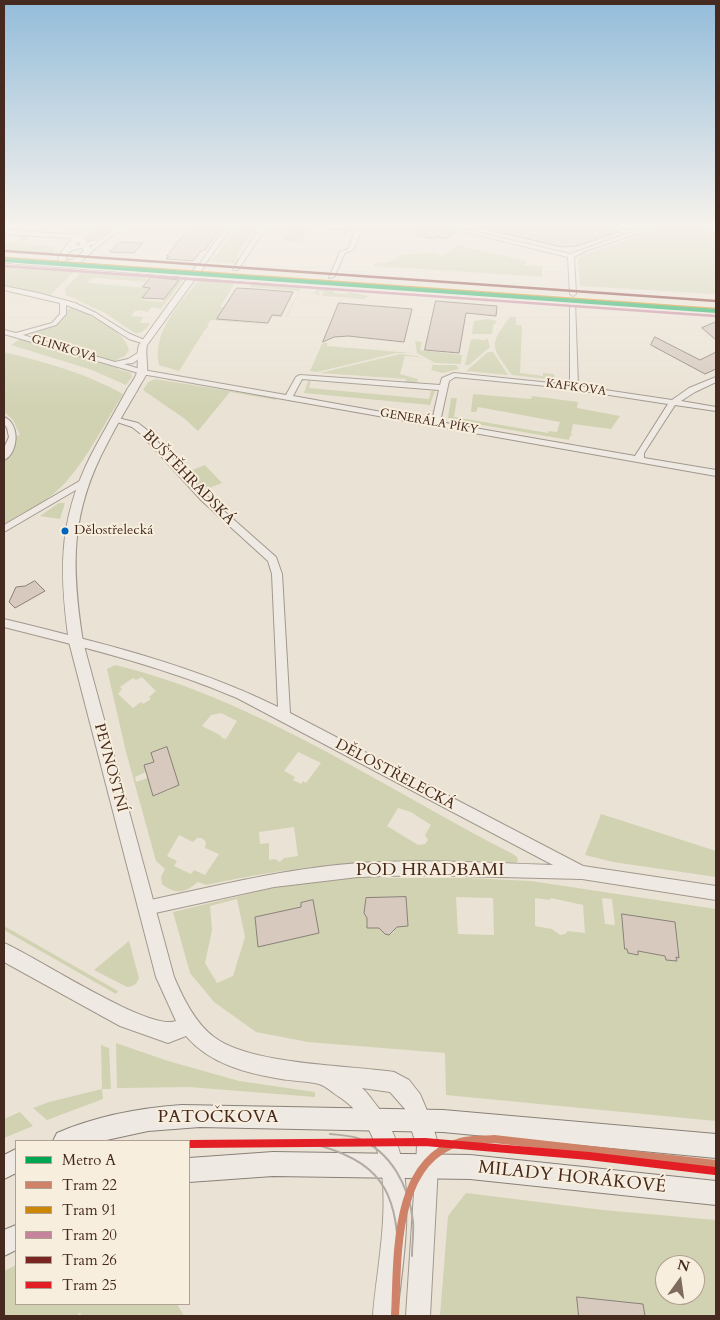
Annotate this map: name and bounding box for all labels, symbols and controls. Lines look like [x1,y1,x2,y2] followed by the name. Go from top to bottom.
[30,332,98,366] street label: GLINKOVA
[545,377,607,399] street label: KAFKOVA
[379,406,479,438] street label: GENERÁLA PÍKY
[138,427,238,529] street label: BUŠTĚHRADSKÁ
[74,523,153,539] place label: Dělostřelecká
[60,526,70,536] marker: Dělostřelecká
[89,722,131,814] street label: PEVNOSTNÍ
[332,736,458,814] street label: DĚLOSTŘELECKÁ
[356,860,504,882] street label: POD HRADBAMI
[158,1107,278,1129] street label: PATOČKOVA
[15,1140,190,1305] legend
[62,1150,116,1170] text: Metro A
[477,1157,667,1199] street label: MILADY HORÁKOVÉ
[62,1175,117,1195] text: Tram 22
[62,1200,117,1220] text: Tram 91
[62,1225,117,1245] text: Tram 20
[62,1250,117,1270] text: Tram 26
[655,1255,705,1305] north arrow
[675,1255,692,1277] text: N
[62,1275,117,1295] text: Tram 25

